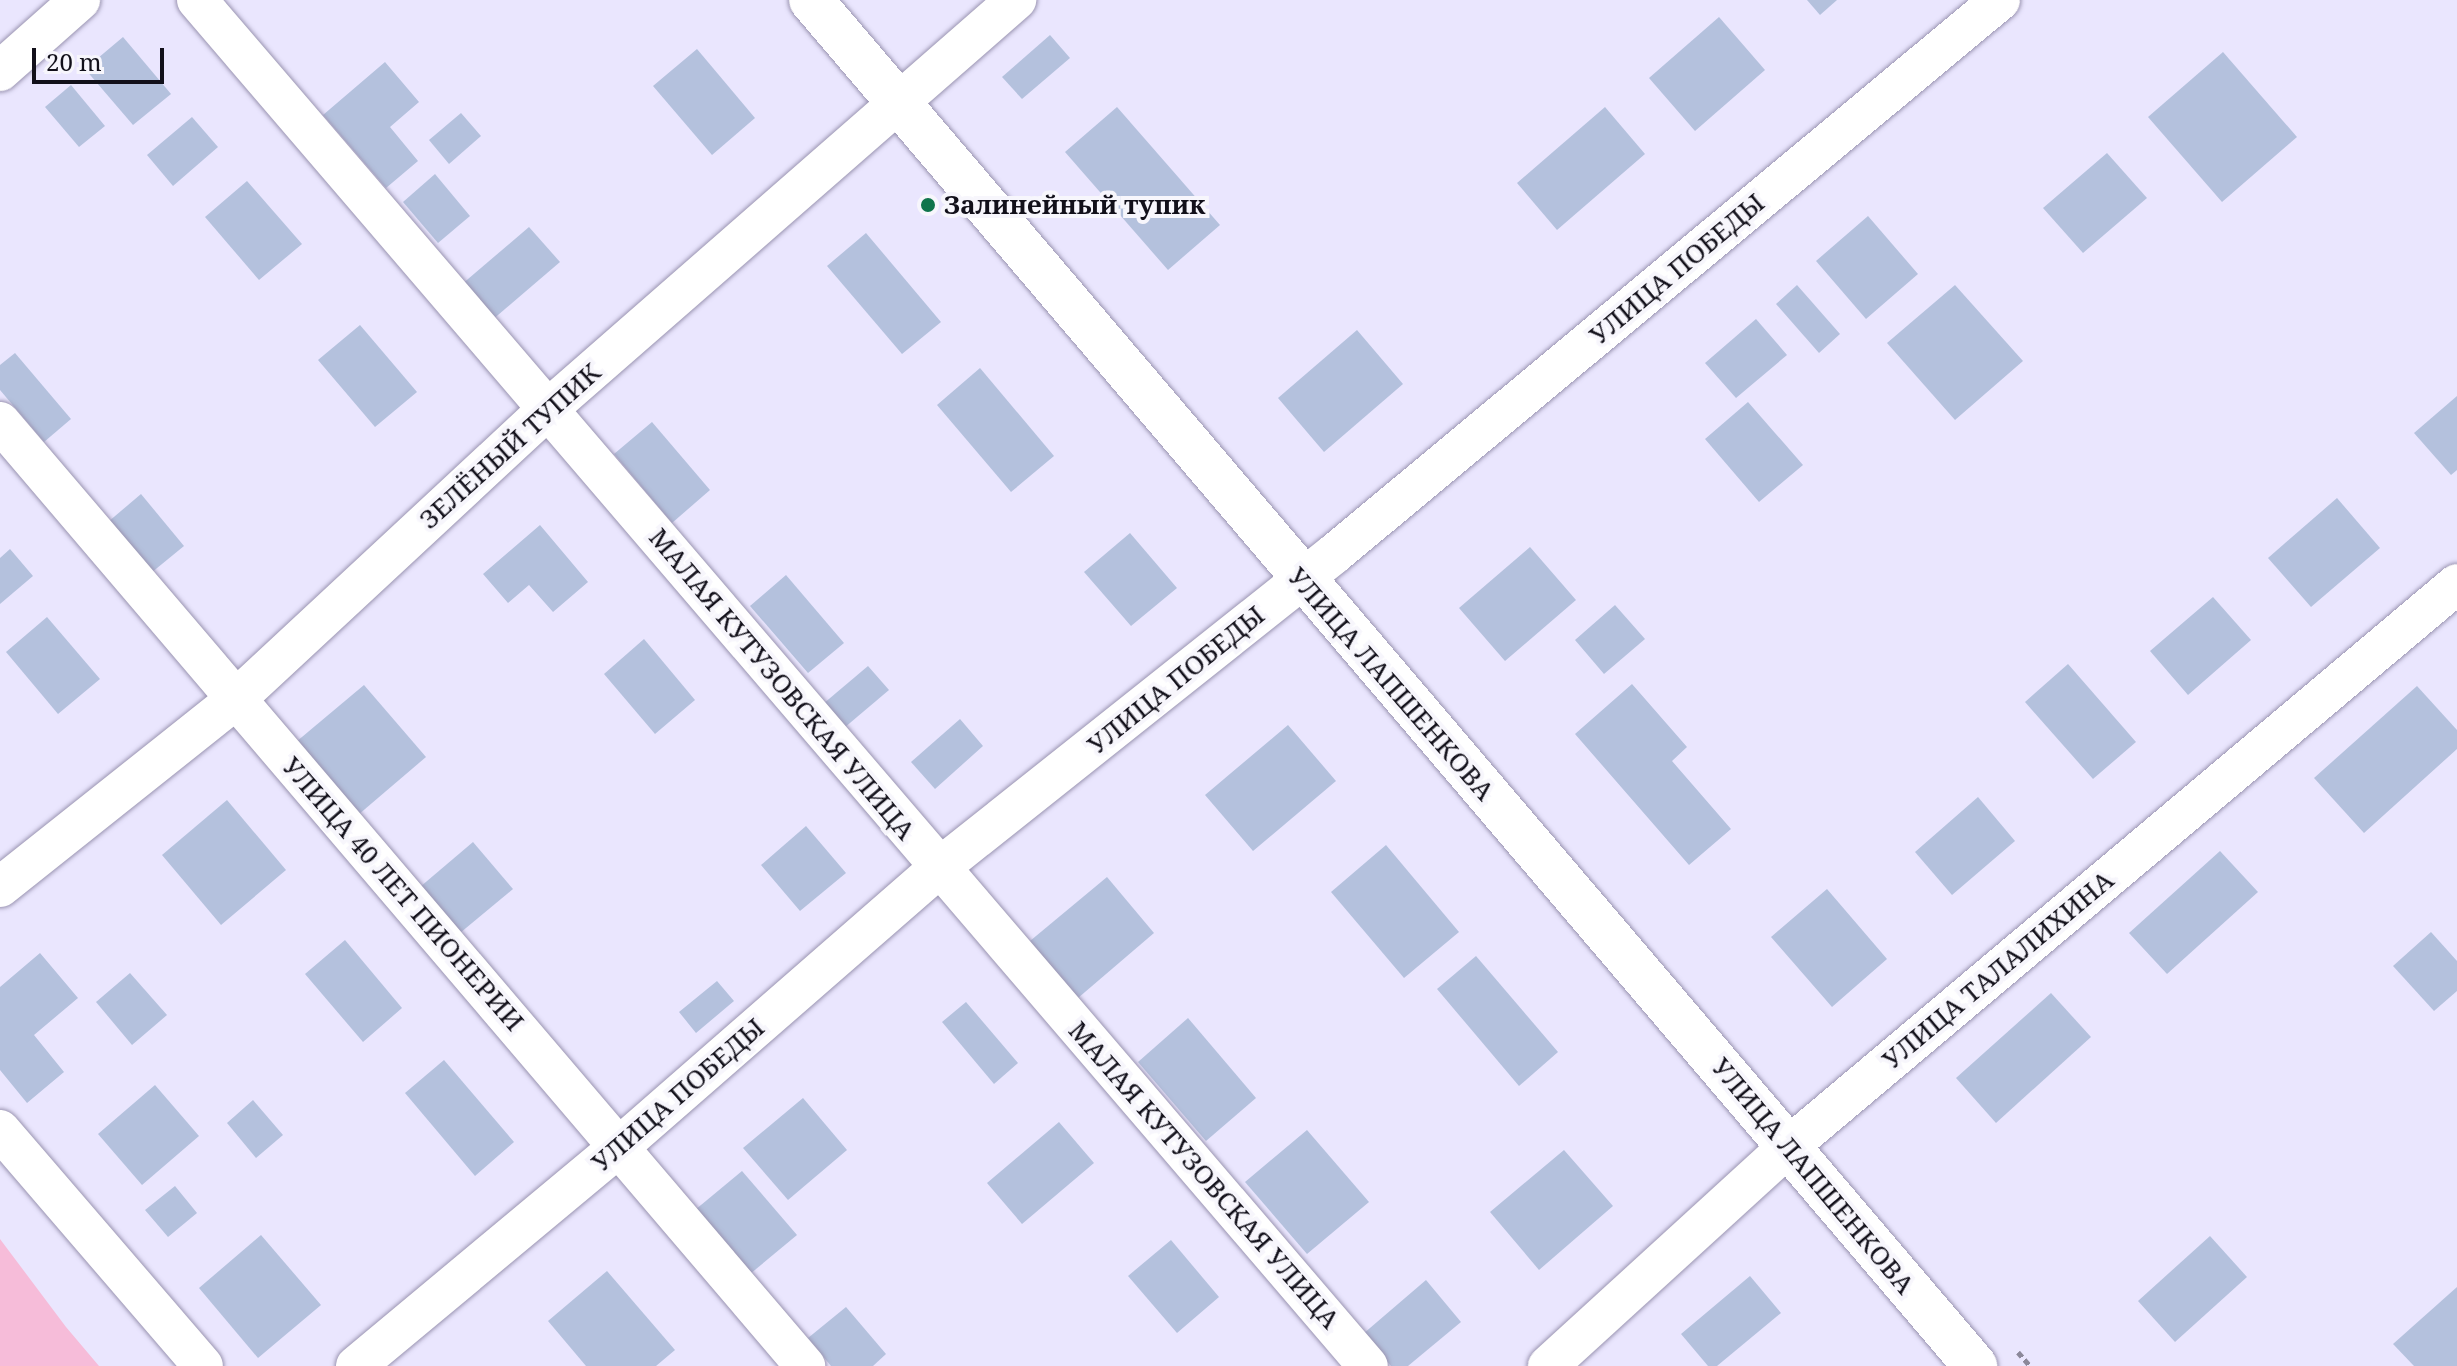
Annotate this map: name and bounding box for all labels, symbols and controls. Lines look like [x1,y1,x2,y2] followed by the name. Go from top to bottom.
[36,32,168,82] scale bar
[46,45,102,78] text: 20 m
[1583,187,1771,351] street label: УЛИЦА ПОБЕДЫ
[944,189,1205,221] place label: Залинейный тупик
[919,196,937,214] marker: Залинейный тупик
[413,357,607,535] street label: ЗЕЛЁНЫЙ ТУПИК
[643,522,921,846] street label: МАЛАЯ КУТУЗОВСКАЯ УЛИЦА
[1281,561,1501,807] street label: УЛИЦА ЛАПШЕНКОВА
[1081,599,1271,761] street label: УЛИЦА ПОБЕДЫ
[276,751,530,1037] street label: УЛИЦА 40 ЛЕТ ПИОНЕРИИ
[1876,864,2120,1076] street label: УЛИЦА ТАЛАЛИХИНА
[586,1012,770,1178] street label: УЛИЦА ПОБЕДЫ
[1062,1015,1346,1335] street label: МАЛАЯ КУТУЗОВСКАЯ УЛИЦА
[1705,1052,1921,1300] street label: УЛИЦА ЛАПШЕНКОВА

